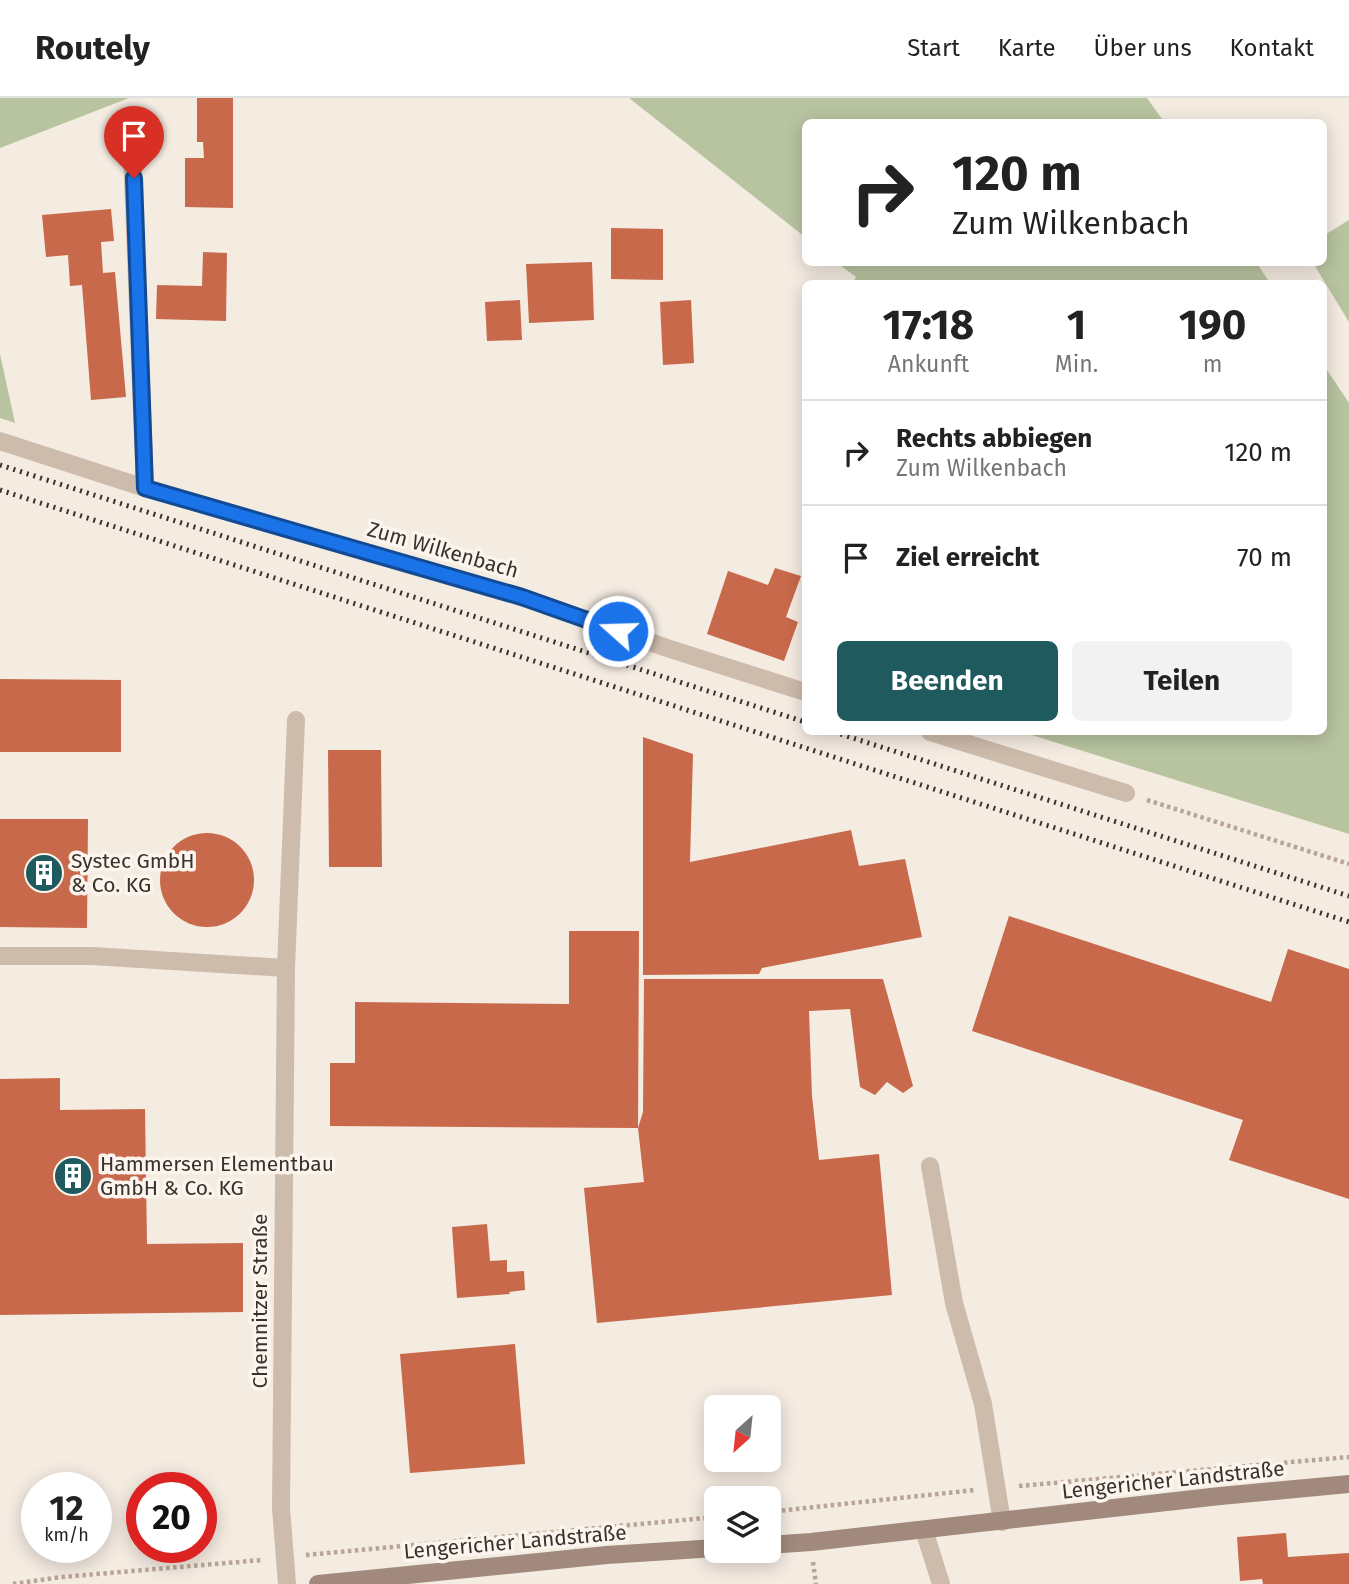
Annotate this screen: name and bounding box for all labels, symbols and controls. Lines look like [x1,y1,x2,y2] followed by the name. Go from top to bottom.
[35,28,150,68] text: Routely
[907,34,960,62] text: Start
[998,34,1056,62] text: Karte
[1094,34,1192,62] text: Über uns
[1230,34,1314,62] text: Kontakt
[104,106,164,178] pin
[115,117,153,155] icon: arrive
[952,144,1082,203] text: 120 m
[837,147,928,238] icon: right
[952,204,1190,242] text: Zum Wilkenbach
[883,300,974,350] text: 17:18
[1067,300,1086,350] text: 1
[1179,300,1246,350] text: 190
[888,350,969,378] text: Ankunft
[1055,350,1098,378] text: Min.
[1203,350,1222,378] text: m
[896,423,1092,454] text: Rechts abbiegen
[837,434,875,472] icon: right
[1224,437,1292,468] text: 120 m
[896,454,1067,482] text: Zum Wilkenbach
[364,516,522,584] street label: Zum Wilkenbach
[837,539,875,577] icon: arrive
[896,542,1039,573] text: Ziel erreicht
[1237,542,1292,573] text: 70 m
[581,594,655,668] position arrow
[837,641,1058,721] button: Beenden
[1072,641,1292,721] button: Teilen
[71,848,195,898] place label: Systec GmbH & Co. KG
[23,852,65,894] building icon: Systec GmbH & Co. KG
[100,1151,334,1201] place label: Hammersen Elementbau GmbH & Co. KG
[52,1155,94,1197] building icon: Hammersen Elementbau GmbH & Co. KG
[247,1214,273,1388] street label: Chemnitzer Straße
[704,1395,780,1472] north arrow
[704,1395,781,1563] map controls
[1060,1455,1286,1505] street label: Lengericher Landstraße
[126,1472,217,1563] speed limit sign: 20
[704,1486,781,1563] button: layers
[49,1487,84,1529] text: 12
[402,1519,628,1565] street label: Lengericher Landstraße
[44,1524,89,1546] text: km/h

